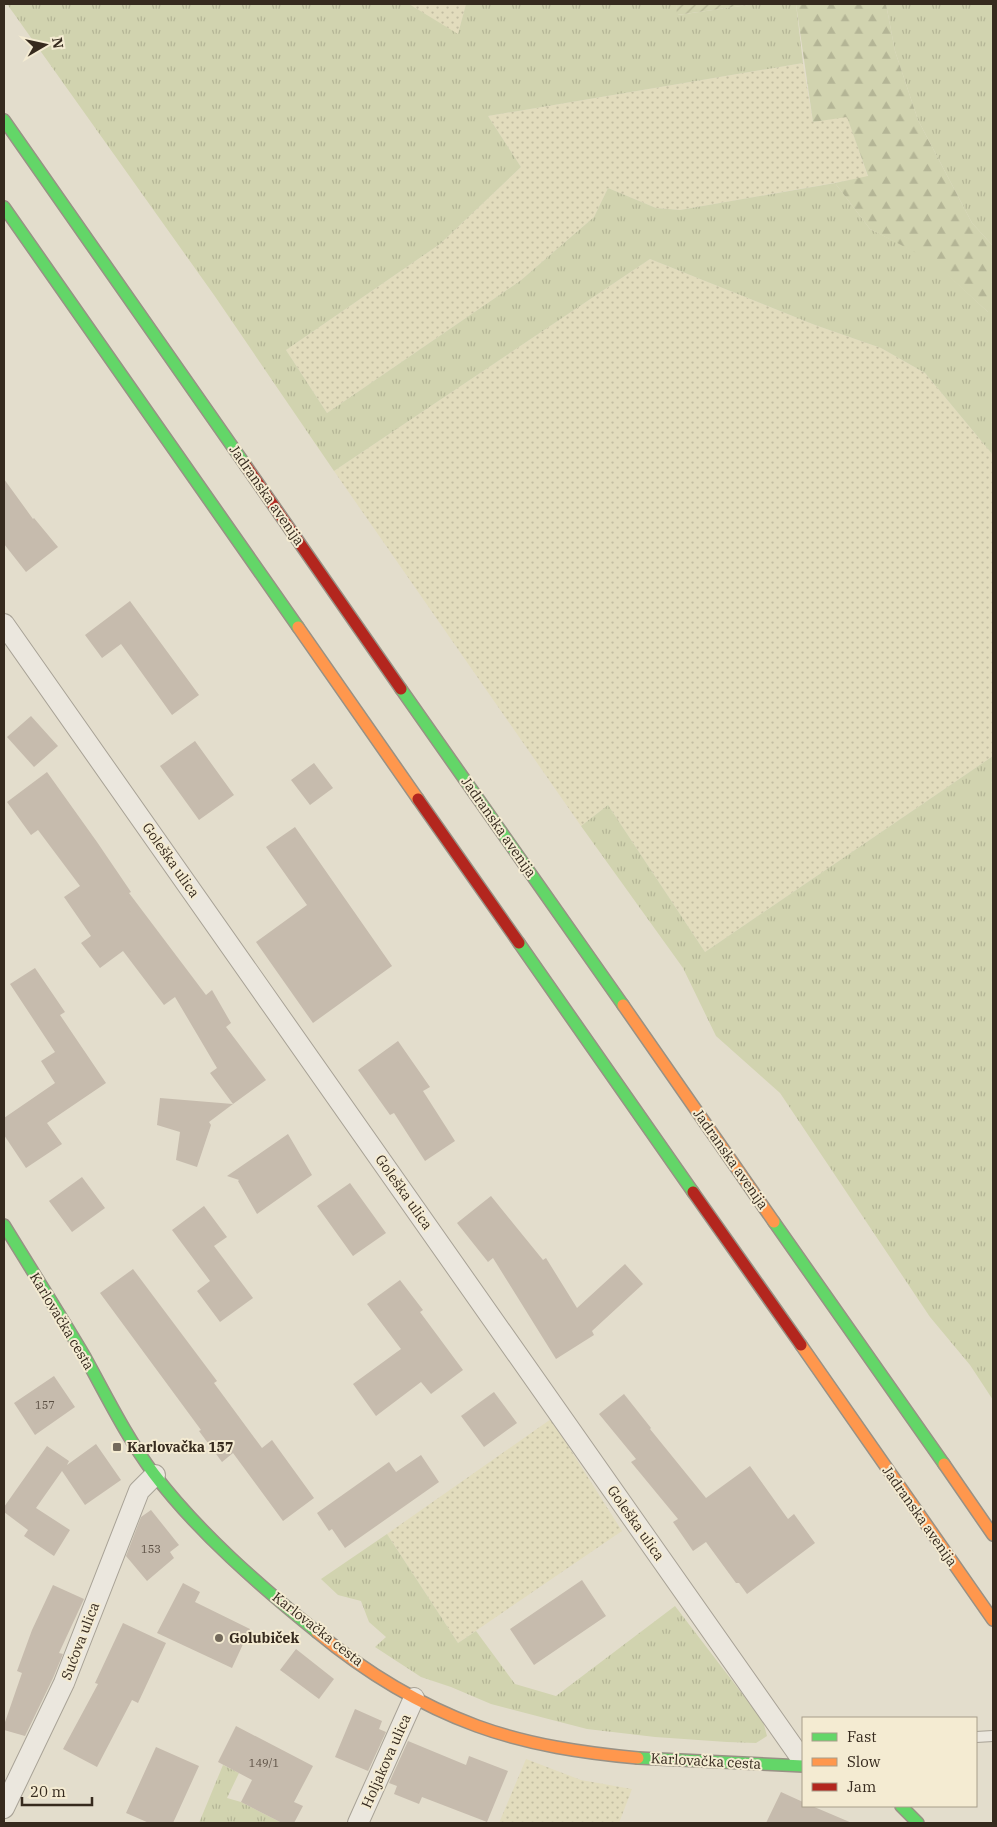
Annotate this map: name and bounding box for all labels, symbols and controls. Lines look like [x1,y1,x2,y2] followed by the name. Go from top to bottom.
[20,20,70,70] north arrow
[48,36,68,50] text: N
[226,441,309,549] street label: Jadranska avenija
[458,773,541,881] street label: Jadranska avenija
[138,819,204,901] street label: Goleška ulica
[690,1105,773,1213] street label: Jadranska avenija
[371,1151,437,1233] street label: Goleška ulica
[26,1269,98,1373] street label: Karlovačka cesta
[35,1398,55,1412] house number: 157
[127,1438,233,1456] place label: Karlovačka 157
[111,1441,123,1453] marker: Karlovačka 157
[879,1462,962,1570] street label: Jadranska avenija
[603,1482,669,1564] street label: Goleška ulica
[141,1542,161,1556] house number: 153
[269,1588,367,1670] street label: Karlovačka cesta
[57,1599,103,1683] street label: Sućova ulica
[229,1629,299,1647] place label: Golubiček
[213,1632,225,1644] marker: Golubiček
[357,1711,415,1811] street label: Holjakova ulica
[802,1717,977,1807] legend
[847,1727,877,1746] text: Fast
[650,1749,762,1773] street label: Karlovačka cesta
[847,1752,881,1771] text: Slow
[249,1756,279,1770] house number: 149/1
[22,1774,92,1806] scale bar
[847,1777,876,1796] text: Jam
[30,1782,66,1801] text: 20 m

